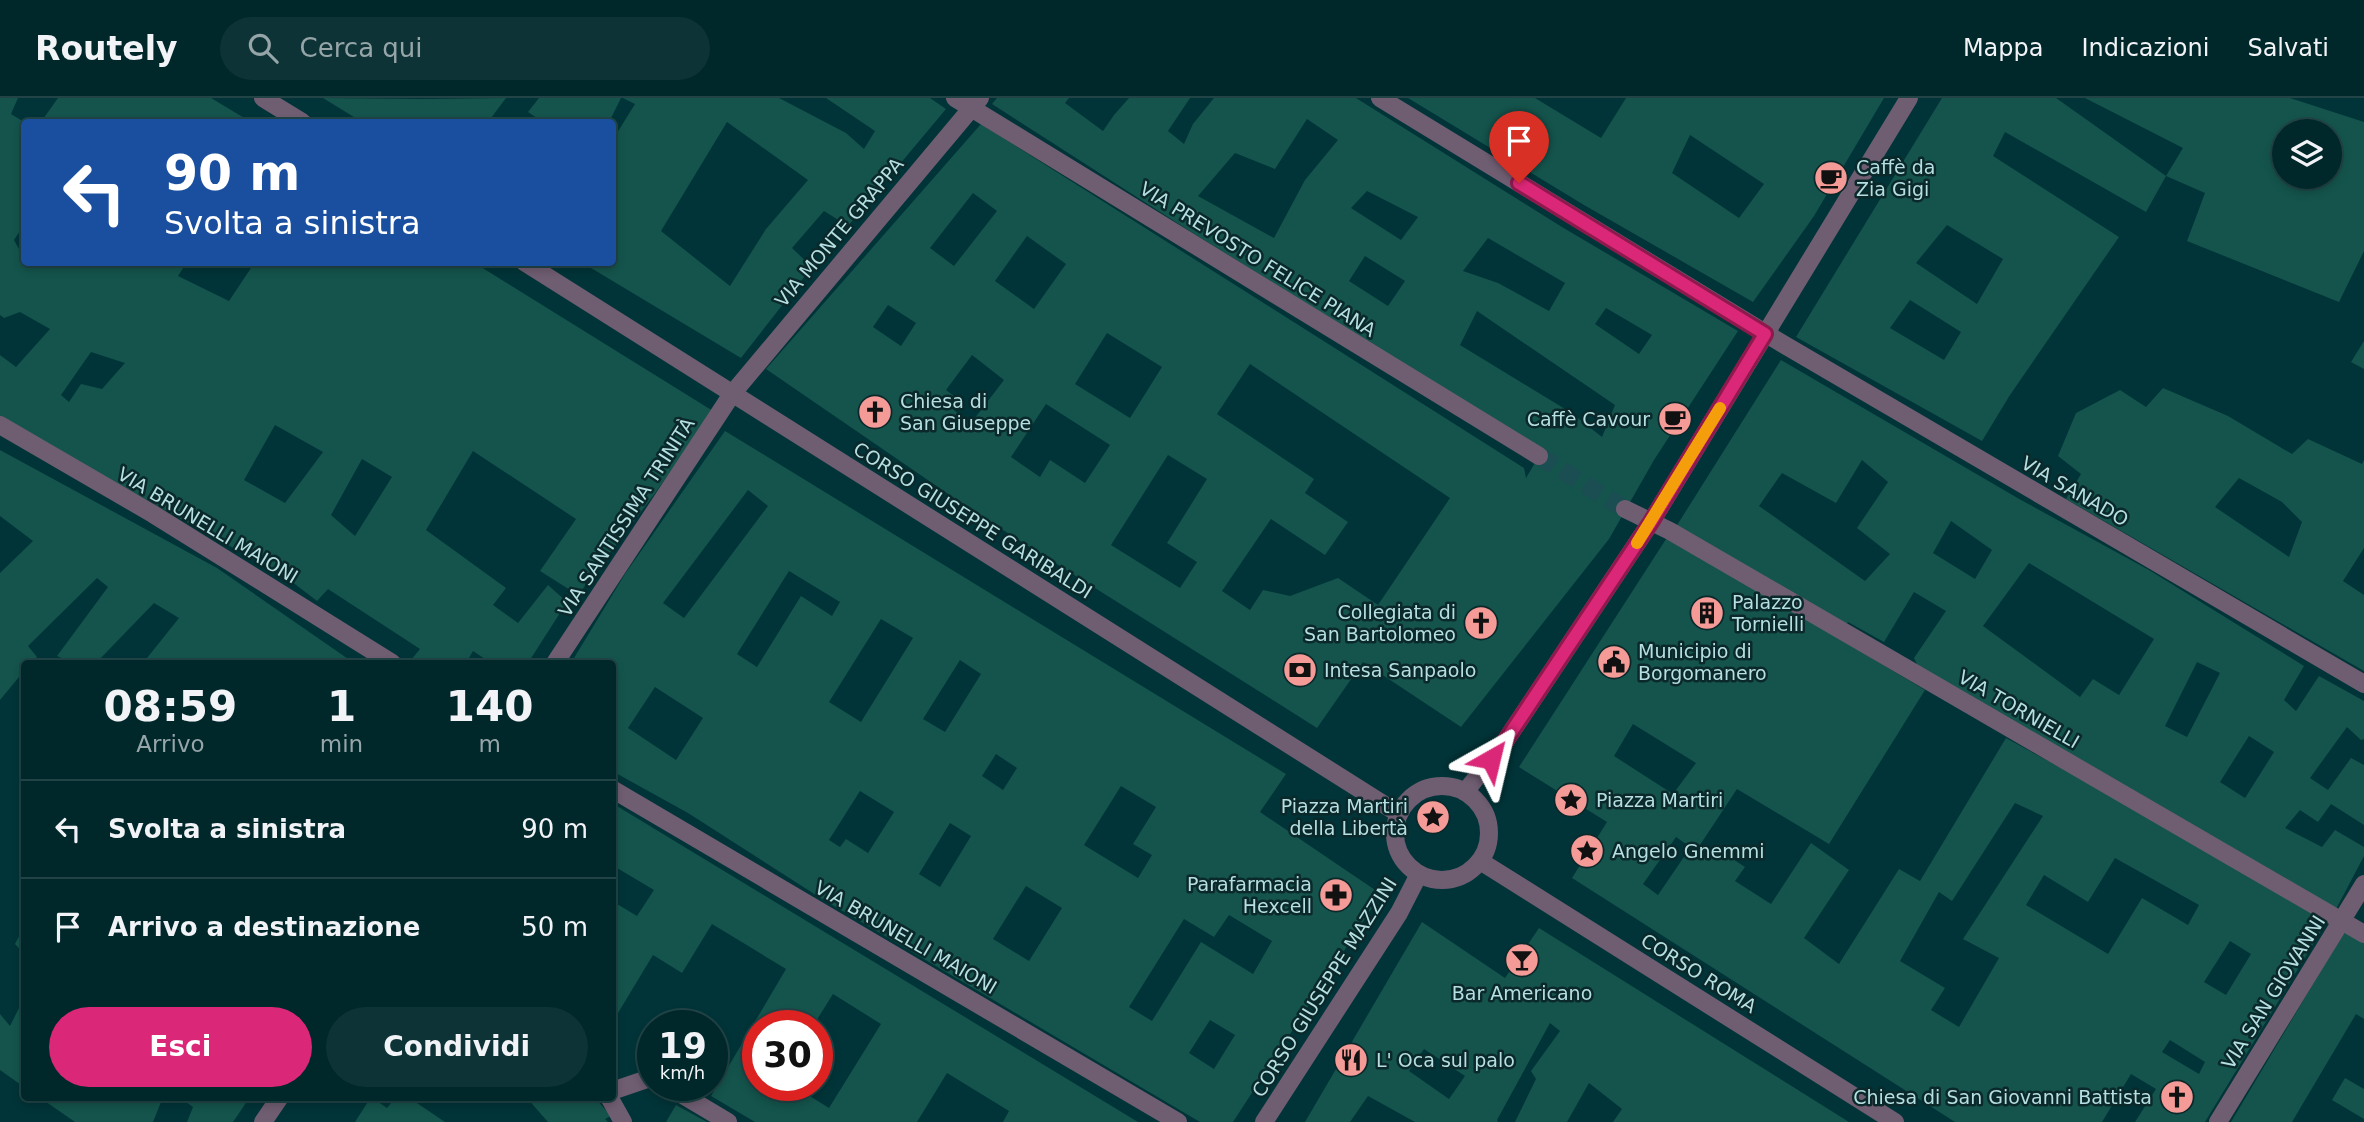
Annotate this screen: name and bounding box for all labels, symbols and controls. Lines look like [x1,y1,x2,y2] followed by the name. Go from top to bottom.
[220,17,710,80] search box
[35,29,178,68] text: Routely
[244,29,282,67] icon: search
[300,33,423,63] text: Cerca qui
[1963,34,2043,62] text: Mappa
[2081,34,2209,62] text: Indicazioni
[2247,34,2329,62] text: Salvati
[1489,111,1549,183] pin
[2272,119,2342,189] map controls
[2272,119,2342,189] button: layers
[1500,122,1538,160] icon: arrive
[164,145,300,202] text: 90 m
[49,147,140,238] icon: left
[770,153,908,311] street label: VIA MONTE GRAPPA
[1856,156,1935,200] place label: Caffè da Zia Gigi
[1812,159,1850,197] cafe icon: Caffè da Zia Gigi
[1136,177,1380,341] street label: VIA PREVOSTO FELICE PIANA
[164,204,421,242] text: Svolta a sinistra
[900,390,1031,434] place label: Chiesa di San Giuseppe
[856,393,894,431] church icon: Chiesa di San Giuseppe
[1656,400,1694,438] cafe icon: Caffè Cavour
[1527,408,1650,430] place label: Caffè Cavour
[553,413,699,621] street label: VIA SANTISSIMA TRINITÀ
[850,437,1096,603] street label: CORSO GIUSEPPE GARIBALDI
[2018,452,2132,530] street label: VIA SANADO
[114,462,302,588] street label: VIA BRUNELLI MAIONI
[1731,591,1804,635] place label: Palazzo Tornielli
[1688,594,1726,632] building icon: Palazzo Tornielli
[1304,601,1456,645] place label: Collegiata di San Bartolomeo
[1462,604,1500,642] church icon: Collegiata di San Bartolomeo
[1638,640,1767,684] place label: Municipio di Borgomanero
[1595,643,1633,681] public building icon: Municipio di Borgomanero
[1281,651,1319,689] bank icon: Intesa Sanpaolo
[1324,659,1476,681] place label: Intesa Sanpaolo
[1955,665,2083,753] street label: VIA TORNIELLI
[104,682,237,731] text: 08:59
[327,682,356,731] text: 1
[446,682,533,731] text: 140
[1454,722,1528,796] position arrow
[136,731,205,757] text: Arrivo
[320,731,363,757] text: min
[478,731,501,757] text: m
[1552,781,1590,819] place icon: Piazza Martiri
[1596,789,1723,811] place label: Piazza Martiri
[1281,795,1408,839] place label: Piazza Martiri della Libertà
[1414,798,1452,836] place icon: Piazza Martiri della Libertà
[49,810,87,848] icon: left
[108,814,346,844] text: Svolta a sinistra
[521,814,588,844] text: 90 m
[1568,832,1606,870] place icon: Angelo Gnemmi
[1612,840,1764,862] place label: Angelo Gnemmi
[1187,873,1312,917] place label: Parafarmacia Hexcell
[1247,873,1401,1101] street label: CORSO GIUSEPPE MAZZINI
[811,876,1001,998] street label: VIA BRUNELLI MAIONI
[1317,876,1355,914] pharmacy icon: Parafarmacia Hexcell
[49,908,87,946] icon: arrive
[2217,911,2329,1073] street label: VIA SAN GIOVANNI
[108,912,420,942] text: Arrivo a destinazione
[521,912,588,942] text: 50 m
[1637,929,1761,1017] street label: CORSO ROMA
[1503,941,1541,979] bar icon: Bar Americano
[1452,982,1592,1004] place label: Bar Americano
[49,1007,312,1087] button: Esci
[326,1007,588,1087] button: Condividi
[742,1010,833,1101] speed limit sign: 30
[658,1026,707,1066] text: 19
[1332,1041,1370,1079] restaurant icon: L' Oca sul palo
[1376,1049,1515,1071] place label: L' Oca sul palo
[660,1062,705,1083] text: km/h
[2158,1078,2196,1116] church icon: Chiesa di San Giovanni Battista
[1853,1086,2152,1108] place label: Chiesa di San Giovanni Battista

